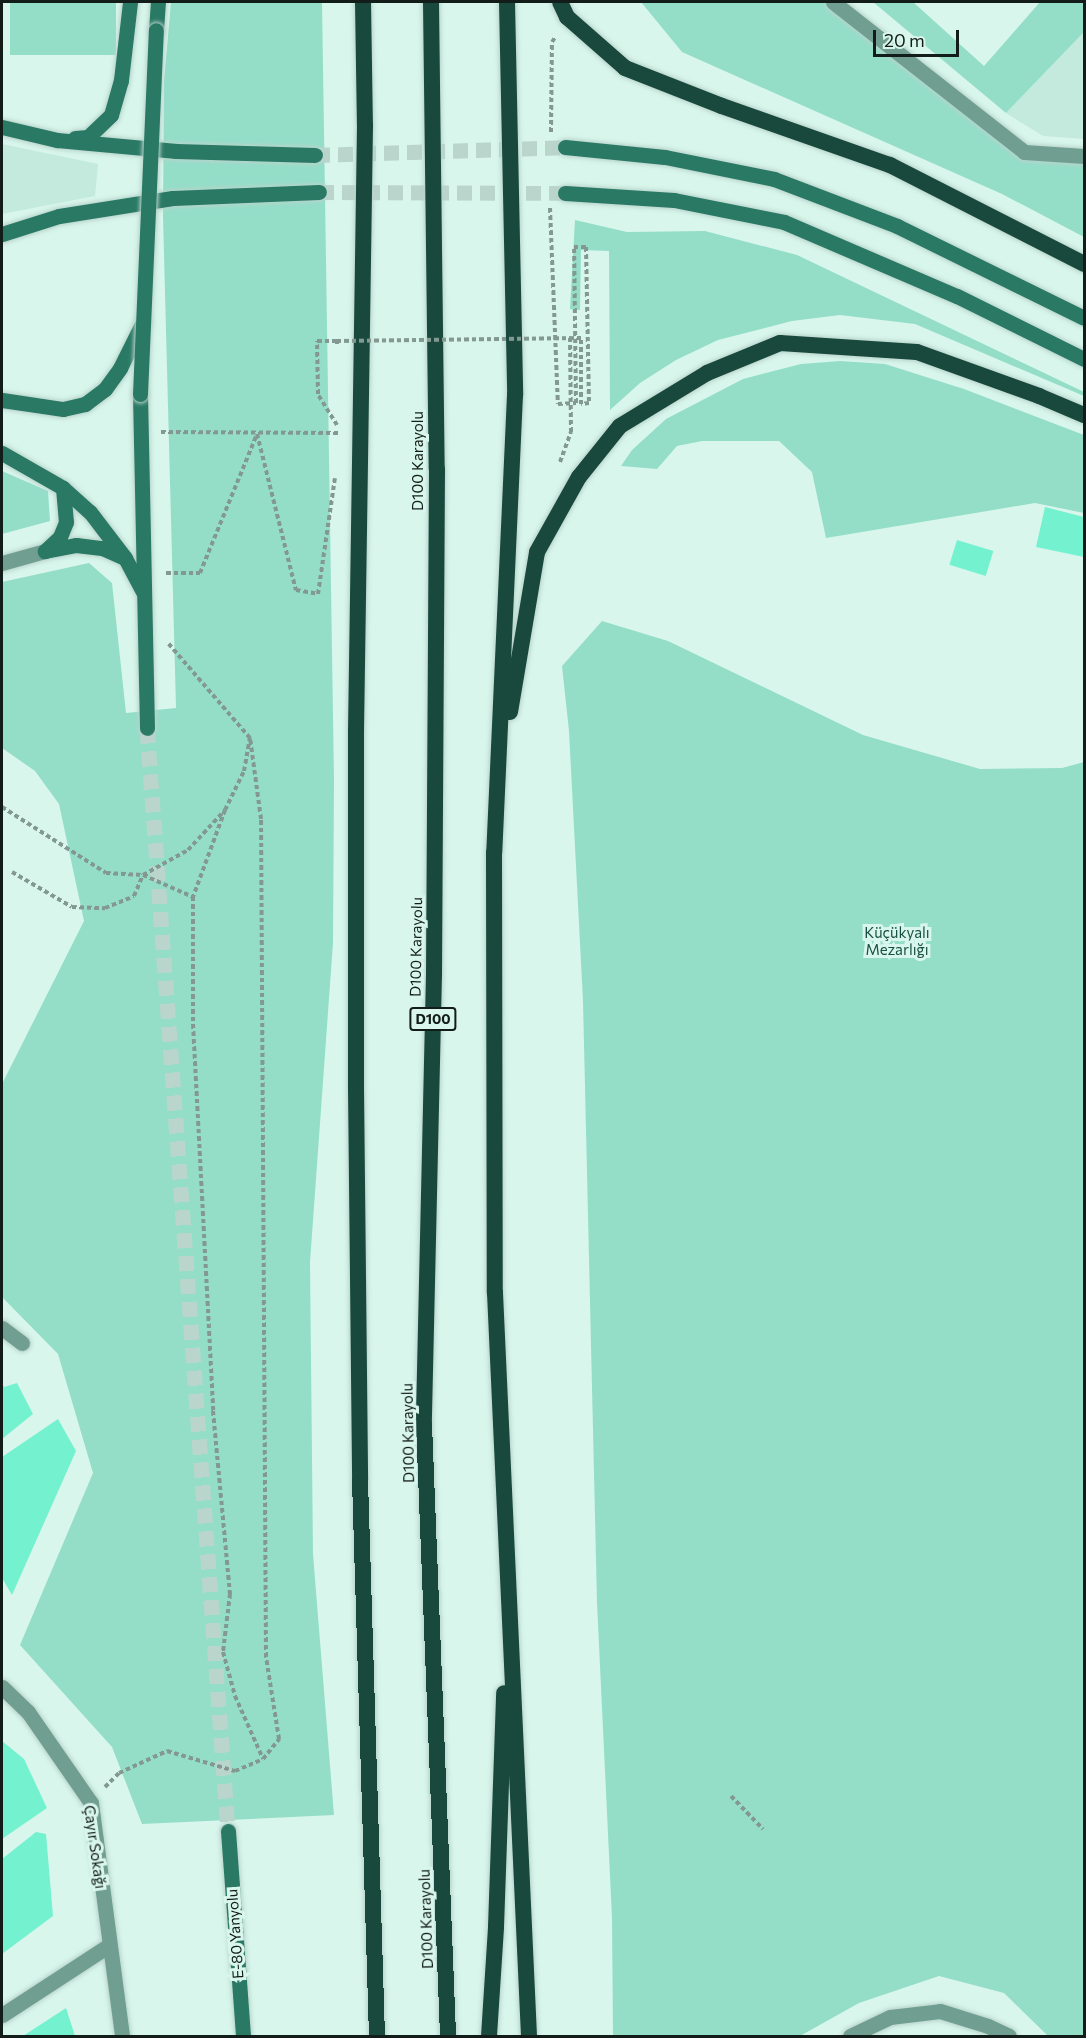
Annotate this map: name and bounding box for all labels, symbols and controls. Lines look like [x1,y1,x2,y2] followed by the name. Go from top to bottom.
[876,18,962,56] scale bar
[884,29,925,51] text: 20 m
[409,411,427,511] street label: D100 Karayolu
[406,897,426,997] street label: D100 Karayolu
[864,923,930,958] park label: Küçükyalı Mezarlığı
[409,1008,457,1030] road number: D100
[398,1383,418,1483] street label: D100 Karayolu
[80,1804,110,1890] street label: Çayır Sokağı
[415,1869,437,1969] street label: D100 Karayolu
[223,1888,247,1980] street label: E-80 Yanyolu

